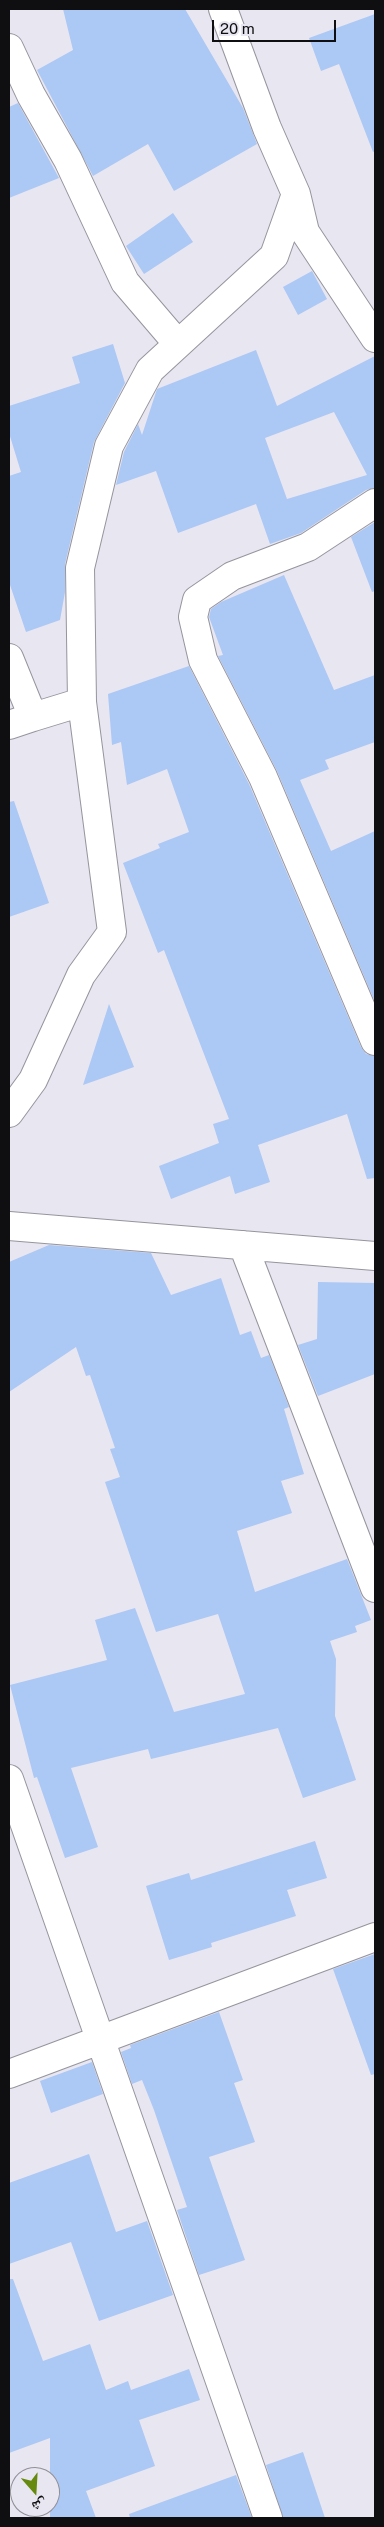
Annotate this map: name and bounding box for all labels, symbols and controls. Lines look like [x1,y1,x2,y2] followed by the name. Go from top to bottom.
[214,10,338,42] scale bar
[220,20,255,37] text: 20 m
[10,2467,60,2517] north arrow
[30,2495,49,2515] text: ش

